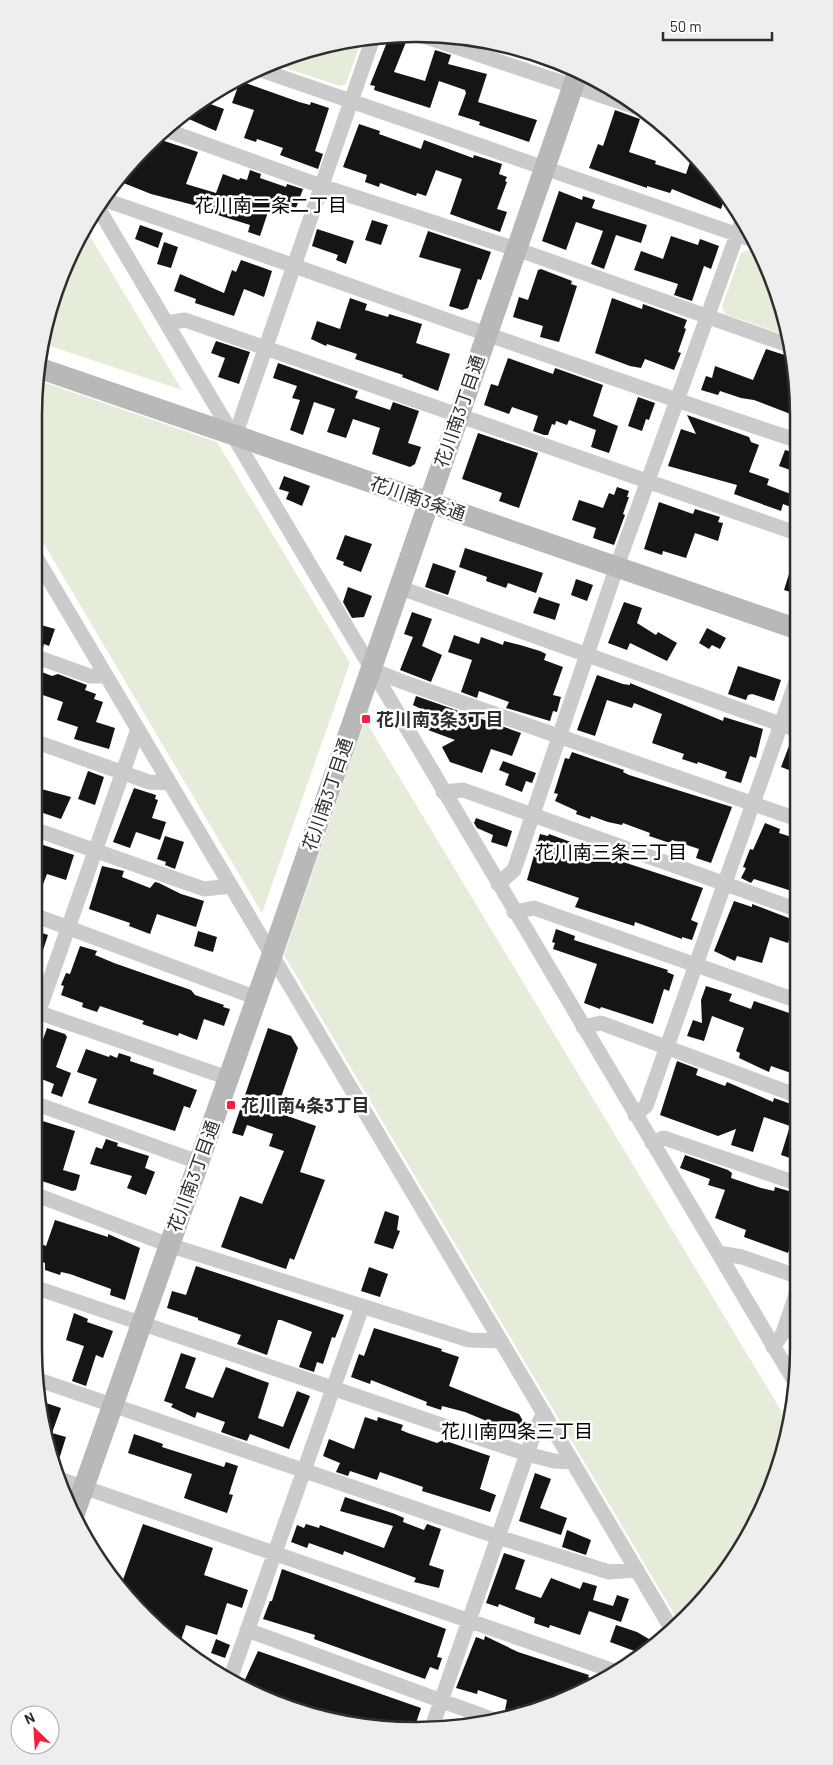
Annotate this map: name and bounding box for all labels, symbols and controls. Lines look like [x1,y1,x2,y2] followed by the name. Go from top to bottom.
[663,10,772,42] scale bar
[670,17,702,35] text: 50 m
[195,193,347,216] district label: 花川南二条二丁目
[430,352,488,470] street label: 花川南3丁目通
[367,471,469,525] street label: 花川南3条通
[376,708,503,730] place label: 花川南3条3丁目
[360,713,372,725] marker: 花川南3条3丁目
[298,735,356,853] street label: 花川南3丁目通
[535,840,687,863] district label: 花川南三条三丁目
[241,1094,370,1116] place label: 花川南4条3丁目
[225,1099,237,1111] marker: 花川南4条3丁目
[163,1117,223,1235] street label: 花川南3丁目通
[441,1419,593,1442] district label: 花川南四条三丁目
[10,1705,60,1755] north arrow
[21,1708,37,1727] text: N

